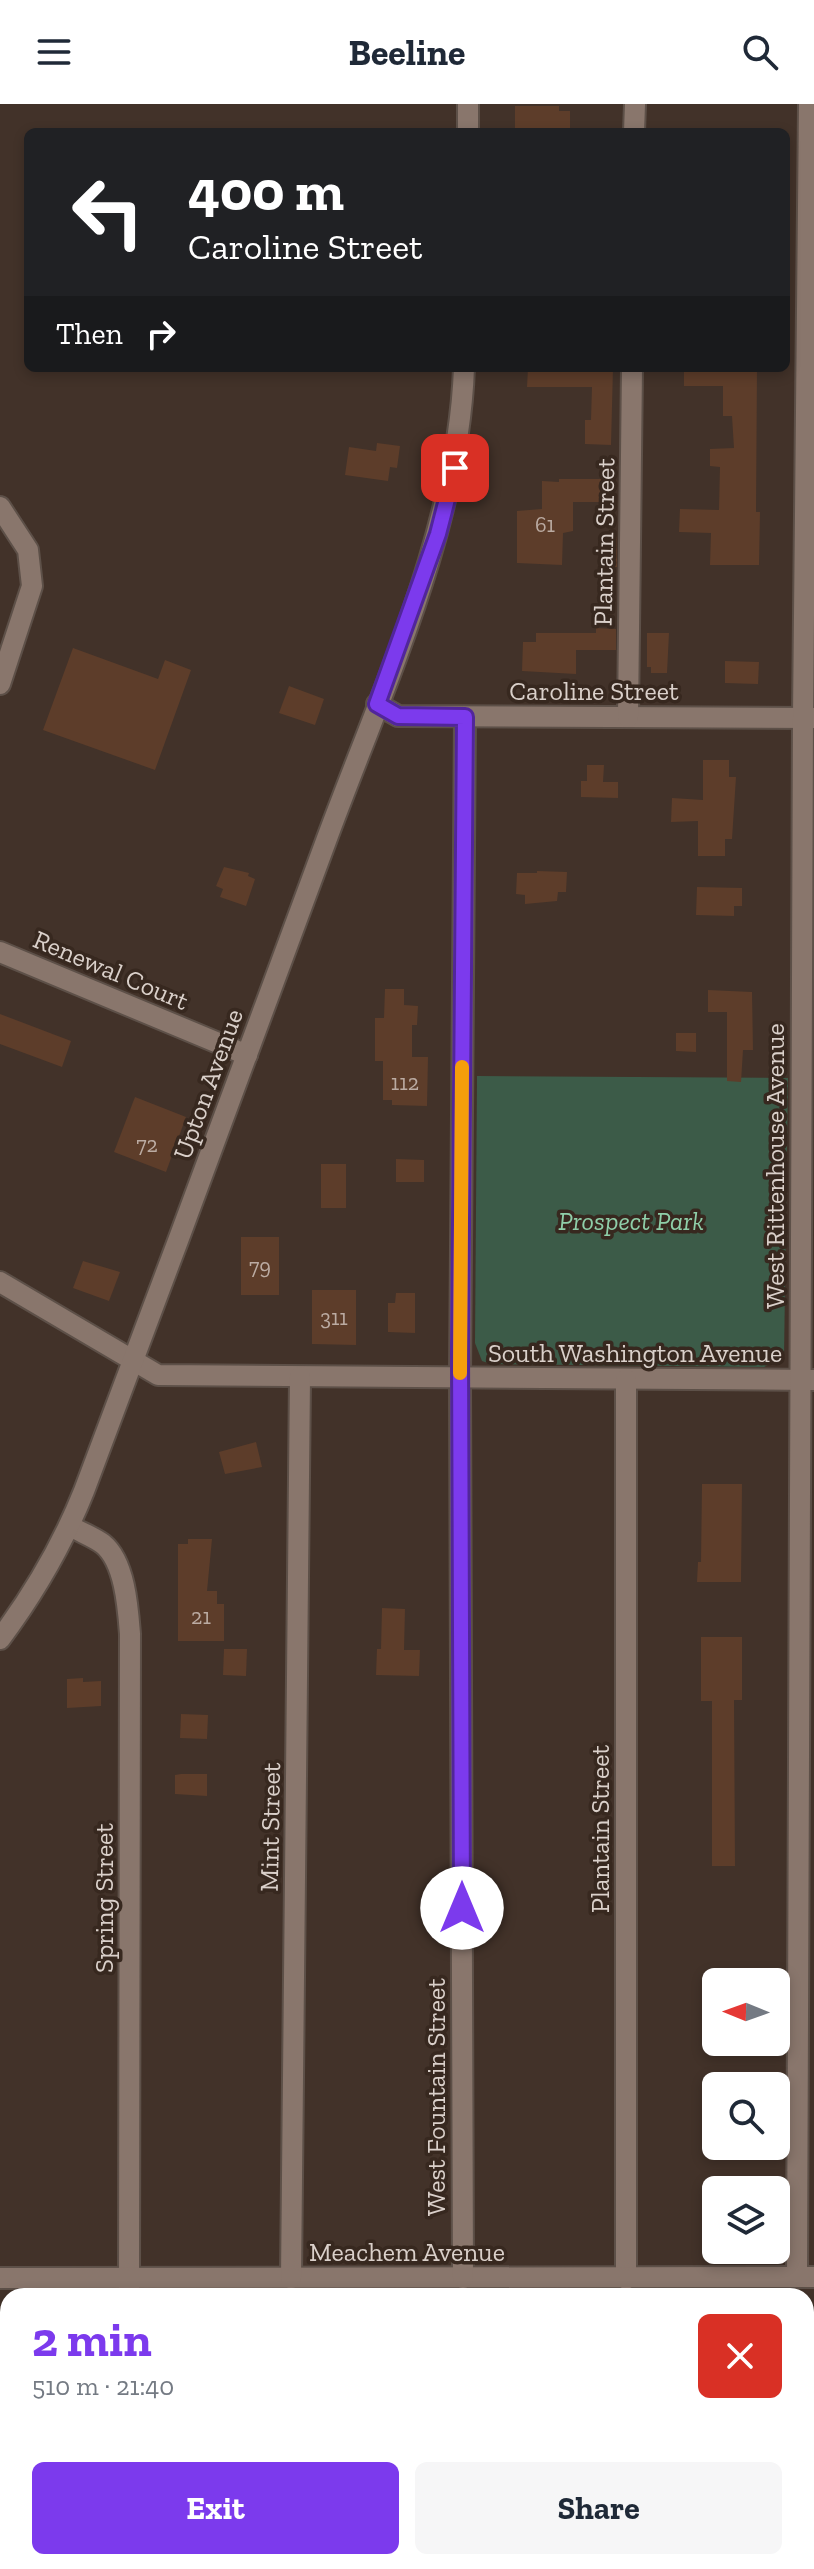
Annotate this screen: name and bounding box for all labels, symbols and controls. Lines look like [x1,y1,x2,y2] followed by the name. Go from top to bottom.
[32,30,76,74] icon: menu
[738,30,782,74] icon: search
[349,31,465,74] text: Beeline
[188,157,344,224] text: 400 m
[56,160,160,264] icon: left
[188,225,422,268] text: Caroline Street
[139,312,183,356] icon: right
[56,316,123,352] text: Then
[421,434,489,502] pin
[433,446,477,490] icon: arrive
[587,457,621,626] street label: Plantain Street
[535,511,556,538] house number: 61
[509,675,679,707] street label: Caroline Street
[29,923,194,1017] street label: Renewal Court
[166,1004,250,1164] street label: Upton Avenue
[759,1023,791,1309] street label: West Rittenhouse Avenue
[391,1069,419,1096] house number: 112
[136,1131,158,1158] house number: 72
[558,1205,704,1237] park label: Prospect Park
[249,1253,271,1280] house number: 79
[320,1304,348,1331] house number: 311
[488,1337,782,1369] street label: South Washington Avenue
[191,1603,211,1630] house number: 21
[584,1745,616,1913] street label: Plantain Street
[253,1762,287,1892] street label: Mint Street
[88,1823,120,1973] street label: Spring Street
[420,1866,504,1950] position arrow
[702,1968,790,2056] north arrow
[702,1968,790,2264] map controls
[420,1978,452,2216] street label: West Fountain Street
[702,2072,790,2160] button: search
[702,2176,790,2264] button: layers
[309,2236,505,2268] street label: Meachem Avenue
[32,2311,152,2368] text: 2 min
[698,2314,782,2398] button: close
[32,2370,174,2402] text: 510 m · 21:40
[32,2462,399,2554] button: Exit
[415,2462,782,2554] button: Share

